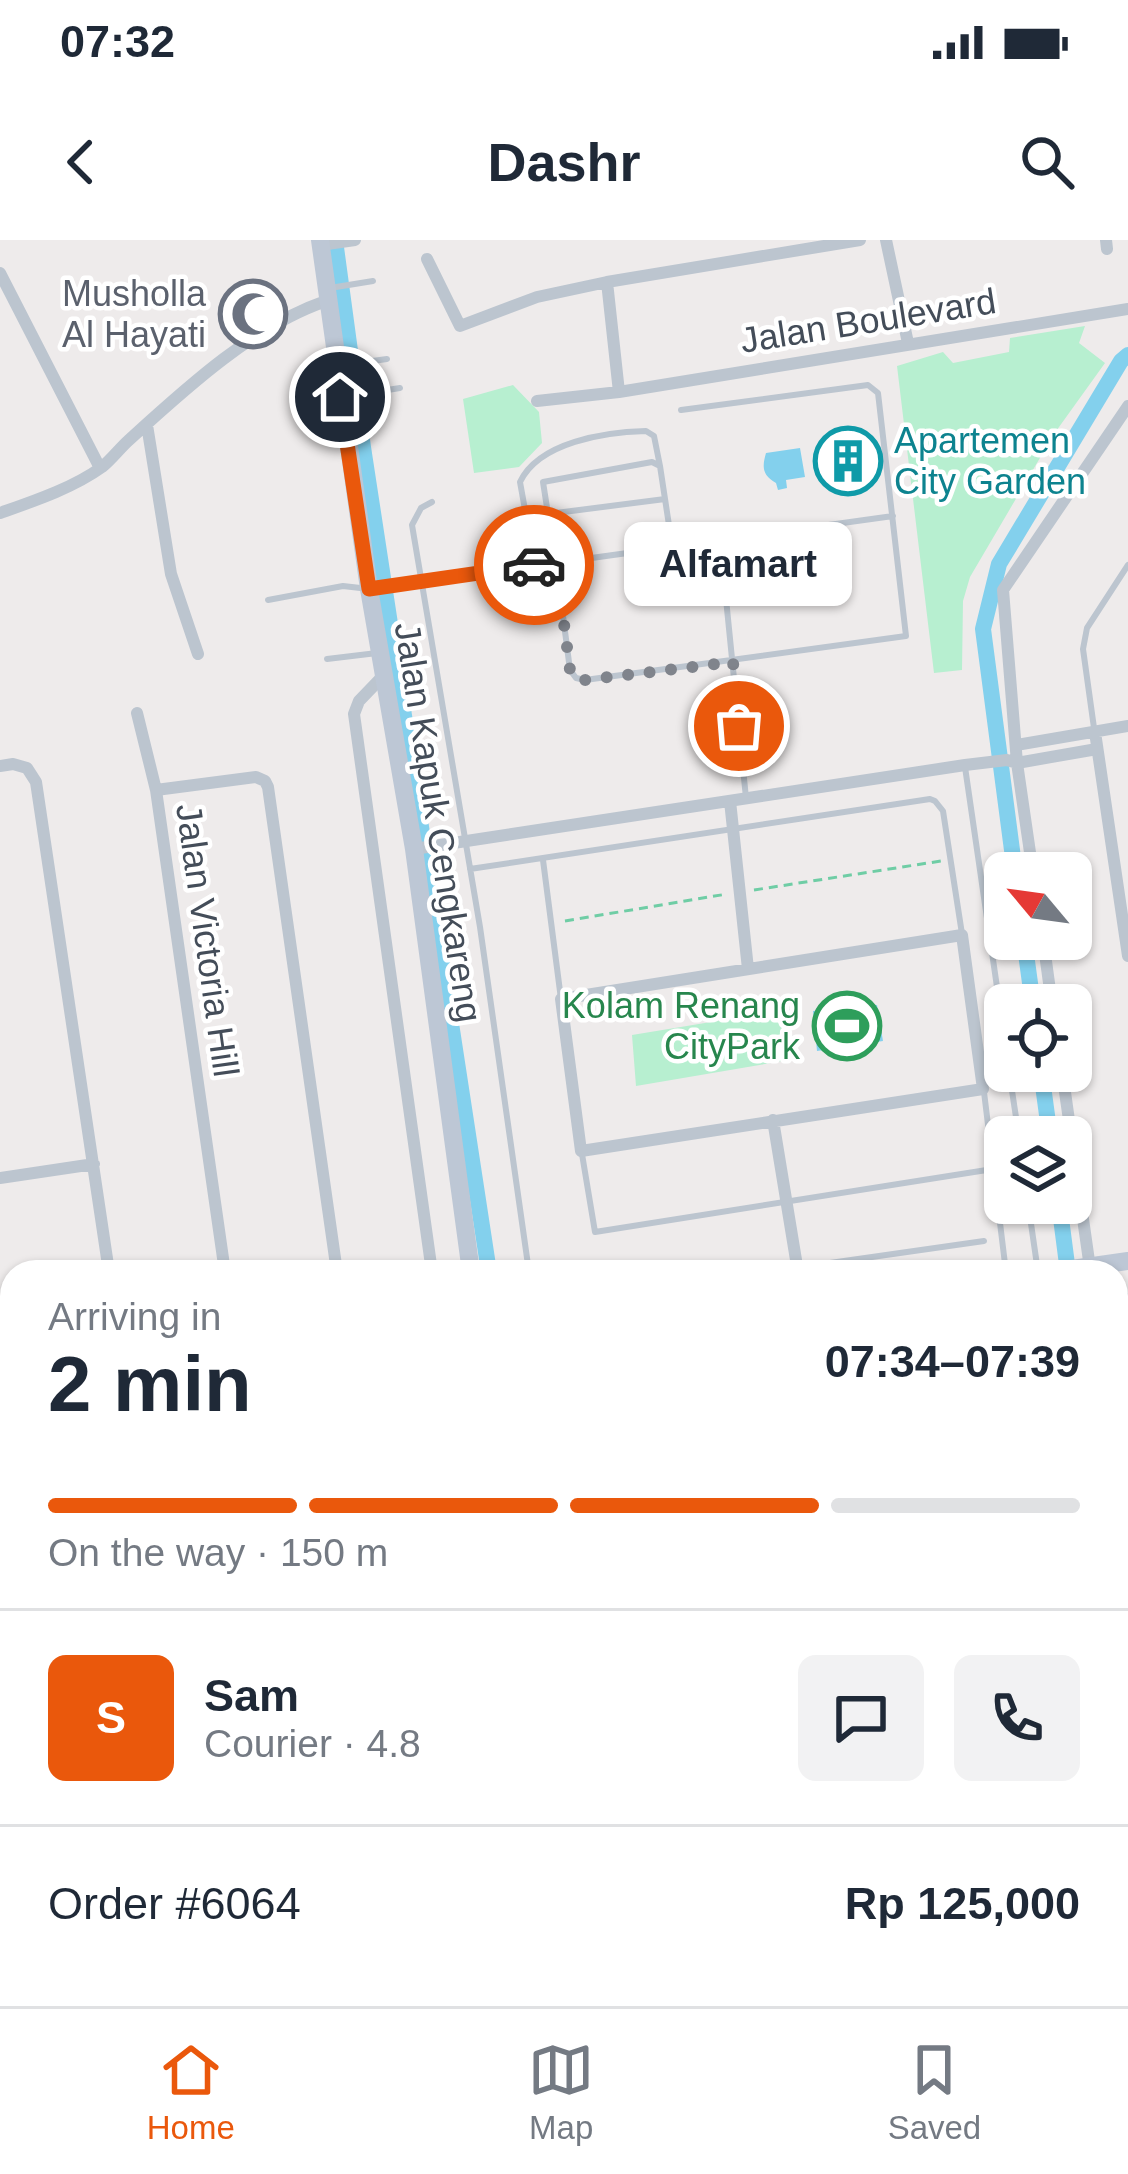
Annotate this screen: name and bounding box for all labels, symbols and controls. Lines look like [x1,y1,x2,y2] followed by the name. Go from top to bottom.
[60,16,175,67] text: 07:32
[48,129,114,195] icon: back
[1014,129,1080,195] icon: search
[487,132,641,192] text: Dashr
[62,273,207,355] place label: Musholla Al Hayati
[218,279,288,349] mosque icon: Musholla Al Hayati
[737,280,999,361] street label: Jalan Boulevard
[289,346,391,448] pin
[307,364,373,430] icon: home
[894,420,1086,502] place label: Apartemen City Garden
[813,426,883,496] building icon: Apartemen City Garden
[474,505,594,625] courier
[625,522,853,606] callout: Alfamart
[501,532,567,598] icon: car
[659,542,817,585] text: Alfamart
[387,619,490,1025] street label: Jalan Kapuk Cengkareng
[688,675,790,777] pin
[706,693,772,759] icon: bag
[168,801,247,1079] street label: Jalan Victoria Hill
[984,852,1092,960] north arrow
[984,852,1092,1224] map controls
[984,984,1092,1092] button: locate
[562,985,801,1067] place label: Kolam Renang CityPark
[812,991,882,1061] sports icon: Kolam Renang CityPark
[984,1116,1092,1224] button: layers
[48,1295,221,1338] text: Arriving in
[825,1336,1080,1387] text: 07:34–07:39
[48,1340,252,1428] text: 2 min
[48,1531,388,1574] text: On the way · 150 m
[798,1655,924,1781] button: chat
[954,1655,1080,1781] button: phone
[204,1670,299,1721] text: Sam
[96,1692,126,1743] text: S
[204,1722,421,1765] text: Courier · 4.8
[48,1878,301,1929] text: Order #6064
[845,1878,1080,1929] text: Rp 125,000
[147,2037,235,2147] tab: Home
[528,2037,594,2147] tab: Map
[888,2037,981,2147] tab: Saved

